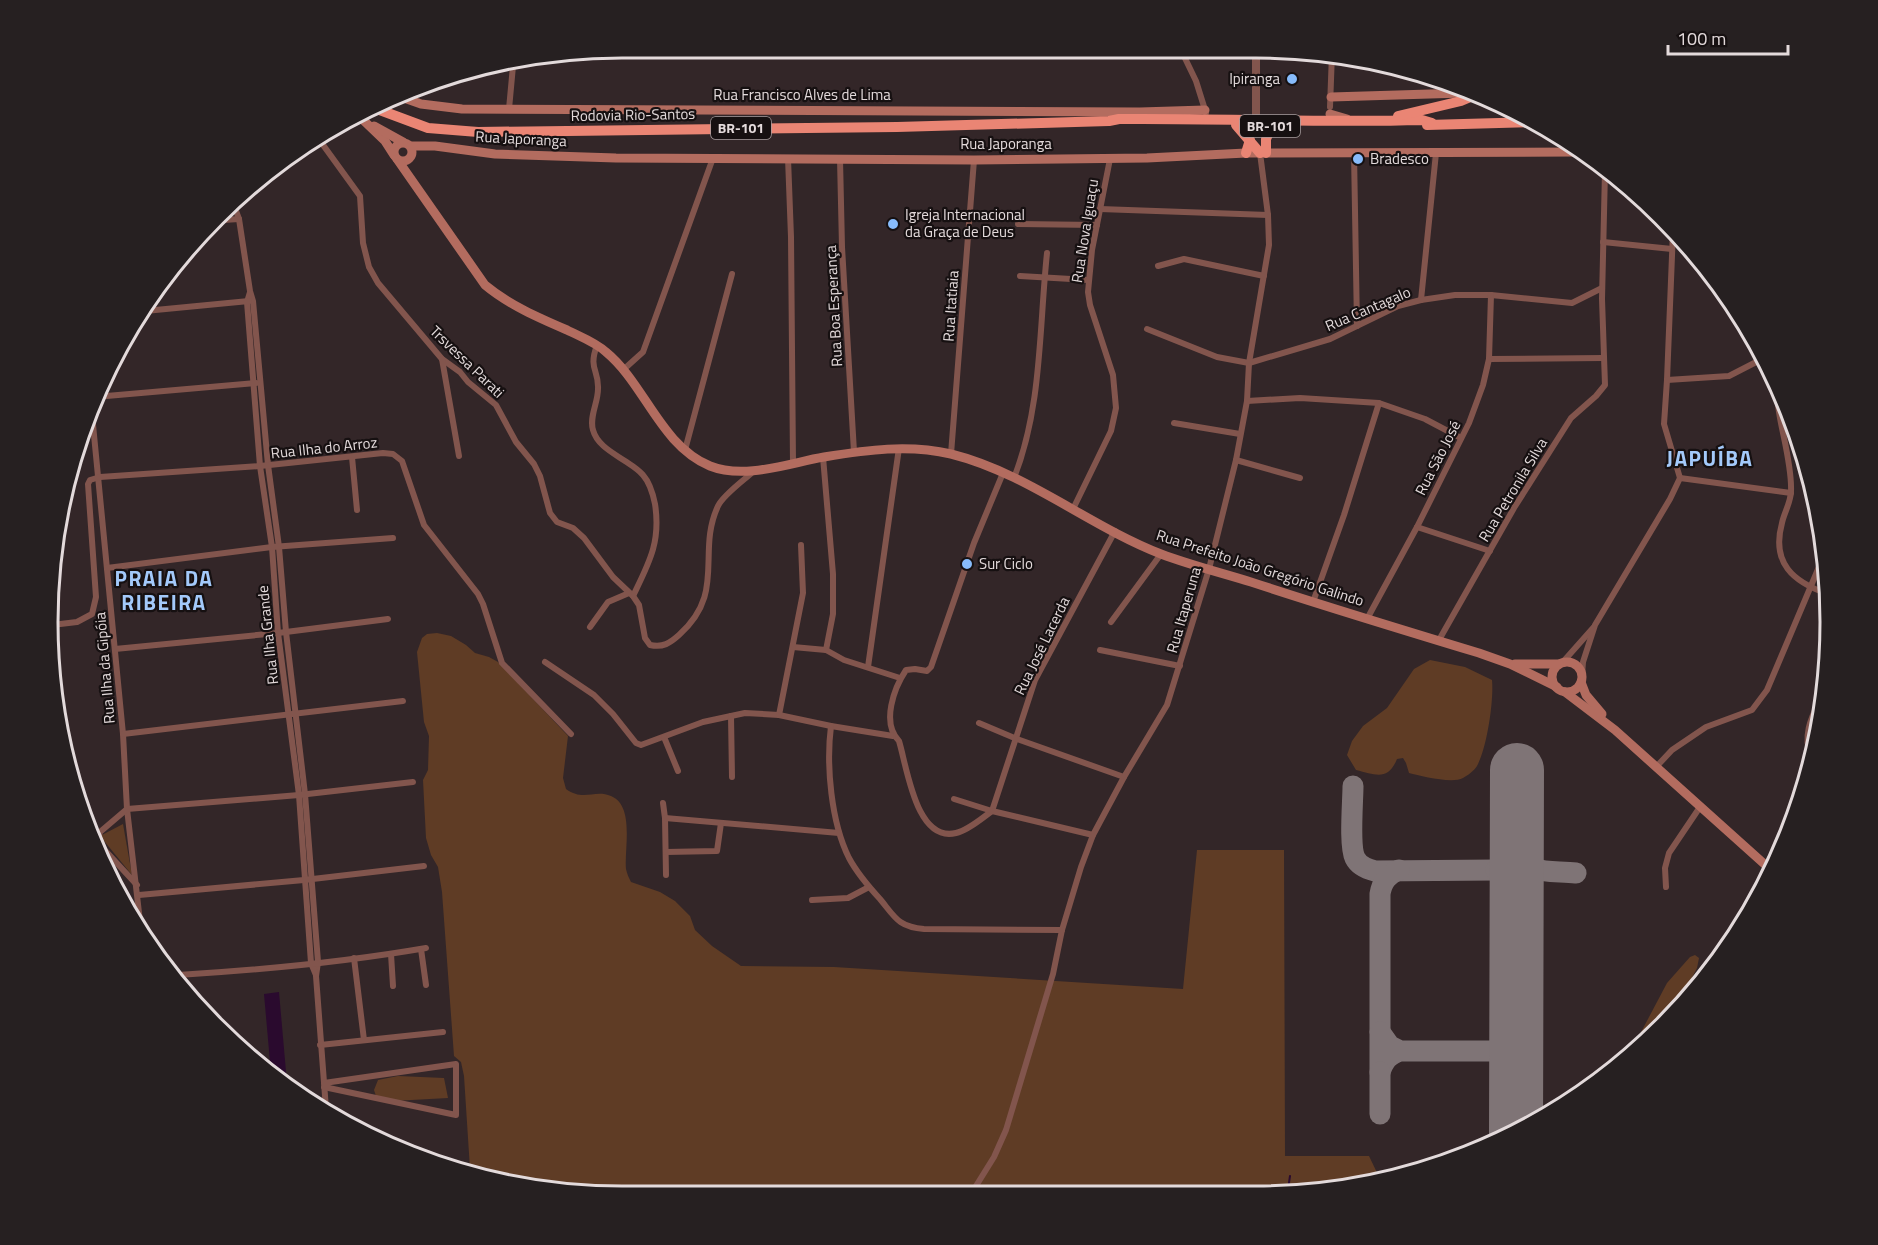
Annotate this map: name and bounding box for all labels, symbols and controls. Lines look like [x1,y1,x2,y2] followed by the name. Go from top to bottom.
[1668,18,1788,56] scale bar
[1677,25,1726,52] text: 100 m
[1229,67,1280,90] place label: Ipiranga
[1285,72,1299,86] marker: Ipiranga
[713,83,891,106] street label: Rua Francisco Alves de Lima
[571,102,695,127] street label: Rodovia Rio-Santos
[1240,115,1300,137] road number: BR-101
[711,117,771,139] road number: BR-101
[475,125,568,152] street label: Rua Japoranga
[960,132,1052,155] street label: Rua Japoranga
[1370,147,1429,170] place label: Bradesco
[1351,152,1365,166] marker: Bradesco
[1065,177,1104,285] street label: Rua Nova Iguaçu
[905,203,1025,243] place label: Igreja Internacional da Graça de Deus
[886,217,900,231] marker: Igreja Internacional da Graça de Deus
[819,244,848,367] street label: Rua Boa Esperança
[937,269,964,342] street label: Rua Itatiaia
[1321,280,1414,337] street label: Rua Cantagalo
[425,320,510,403] street label: Trsvessa Parati
[1409,416,1466,499] street label: Rua São José
[270,430,379,465] street label: Rua Ilha do Arroz
[1472,433,1553,546] street label: Rua Petronila Silva
[1667,442,1753,474] district label: JAPUÍBA
[1153,523,1367,612] street label: Rua Prefeito João Gregório Galindo
[979,552,1033,575] place label: Sur Ciclo
[960,557,974,571] marker: Sur Ciclo
[115,562,213,618] district label: PRAIA DA RIBEIRA
[1160,564,1207,656] street label: Rua Itaperuna
[251,584,284,686] street label: Rua Ilha Grande
[1008,592,1076,699] street label: Rua José Lacerda
[88,611,121,725] street label: Rua Ilha da Gipóia

